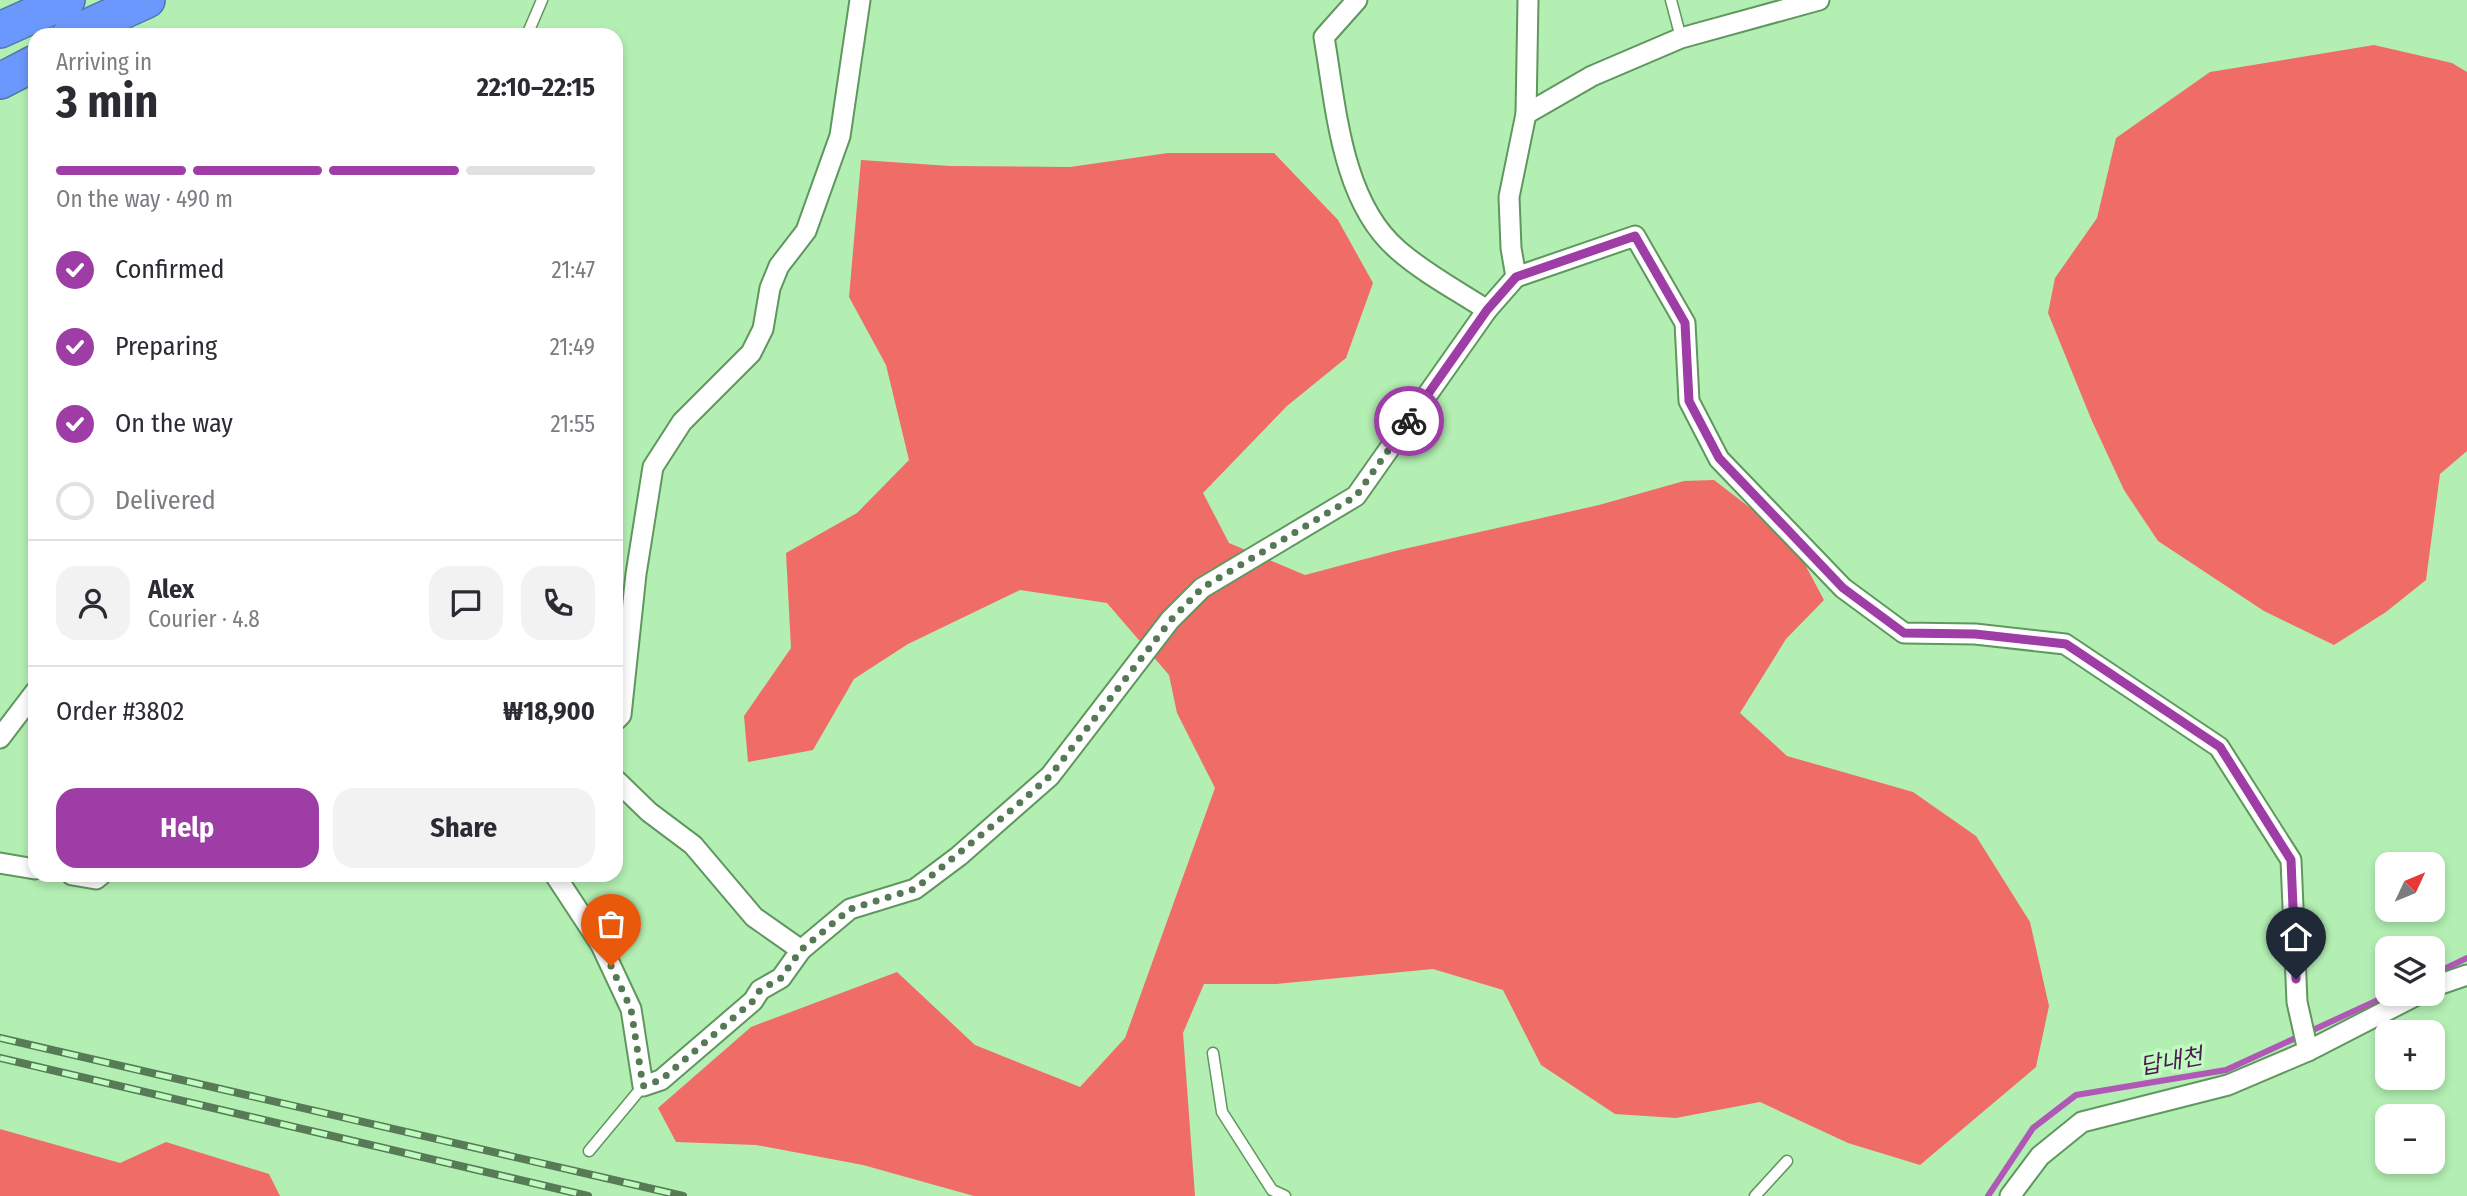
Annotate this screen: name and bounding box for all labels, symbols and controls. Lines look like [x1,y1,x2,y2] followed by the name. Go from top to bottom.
[56,48,152,76] text: Arriving in
[477,72,595,103] text: 22:10–22:15
[56,74,158,129] text: 3 min
[56,185,233,213] text: On the way · 490 m
[56,251,94,289] icon: check
[115,254,225,285] text: Confirmed
[552,256,595,284] text: 21:47
[56,328,94,366] icon: check
[115,331,217,362] text: Preparing
[550,333,595,361] text: 21:49
[1374,386,1444,456] courier
[1390,402,1428,440] icon: bike
[56,405,94,443] icon: check
[115,408,233,439] text: On the way
[550,410,595,438] text: 21:55
[115,485,216,516] text: Delivered
[56,566,130,640] button: person
[429,566,503,640] button: chat
[521,566,595,640] button: phone
[148,574,194,605] text: Alex
[148,605,260,633] text: Courier · 4.8
[56,696,184,727] text: Order #3802
[503,696,595,727] text: ₩18,900
[56,788,319,868] button: Help
[333,788,595,868] button: Share
[2375,852,2445,922] north arrow
[2375,852,2445,1174] map controls
[581,894,641,966] pin
[592,905,630,943] icon: bag
[2266,907,2326,979] pin
[2277,918,2315,956] icon: home
[2375,936,2445,1006] button: layers
[2375,1020,2445,1090] button: +
[2137,1041,2207,1080] water label: 답내천
[2375,1104,2445,1174] button: −

